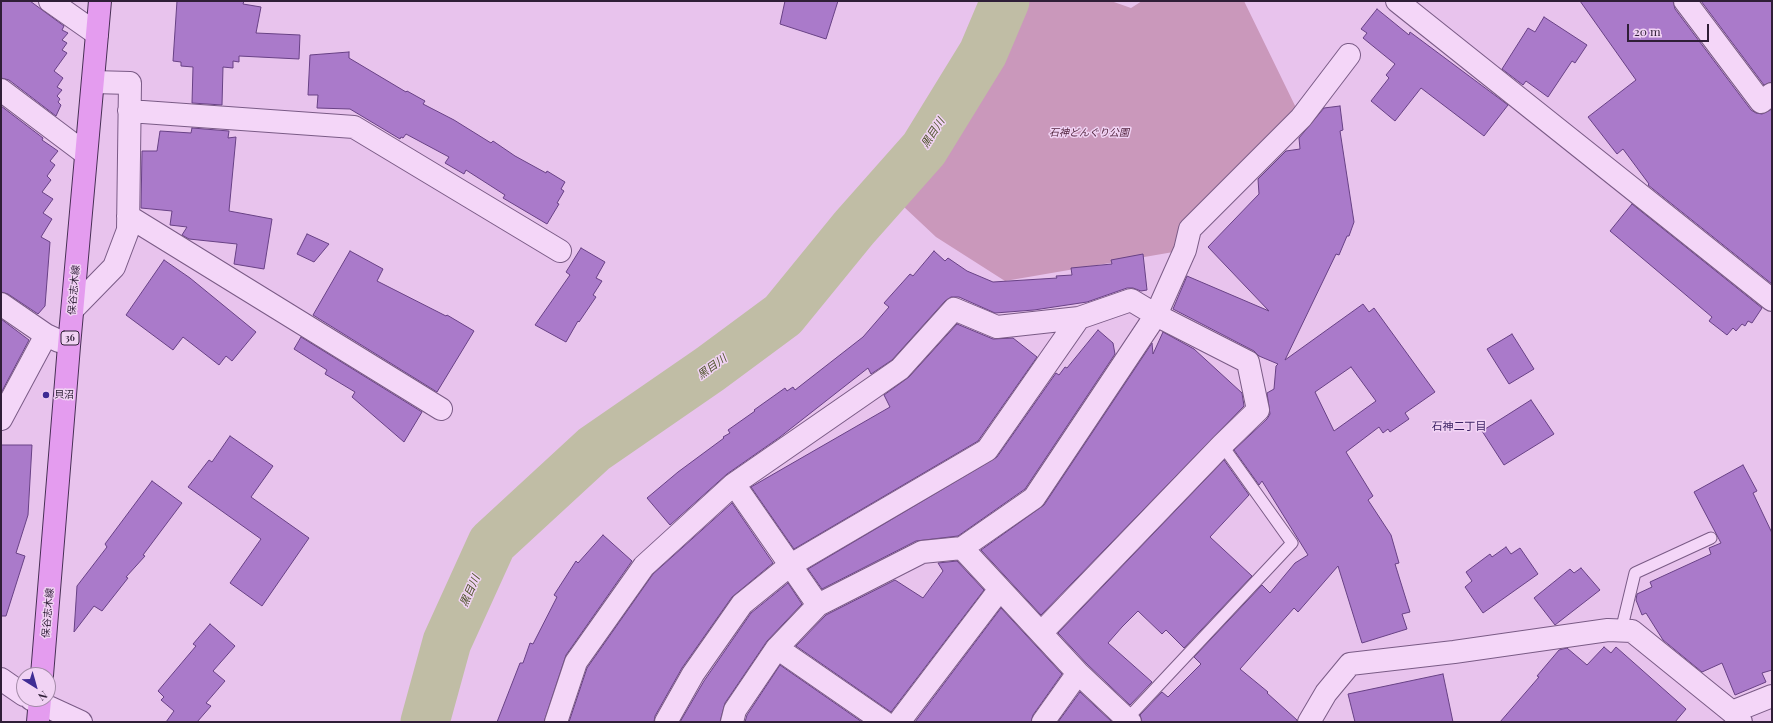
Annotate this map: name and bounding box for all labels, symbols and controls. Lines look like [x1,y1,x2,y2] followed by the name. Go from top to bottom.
[1629,16,1711,42] scale bar
[1634,23,1661,39] text: 20 m
[918,116,948,150] water label: 黒目川
[1049,127,1129,139] park label: 石神どんぐり公園
[66,265,82,315] street label: 保谷志木線
[61,331,79,345] road number: 36
[695,352,729,382] water label: 黒目川
[54,389,74,401] place label: 貝沼
[41,390,51,400] marker: 貝沼
[1432,420,1486,434] district label: 石神二丁目
[457,573,483,609] water label: 黒目川
[40,588,56,638] street label: 保谷志木線
[16,667,56,707] north arrow
[35,688,51,705] text: N

